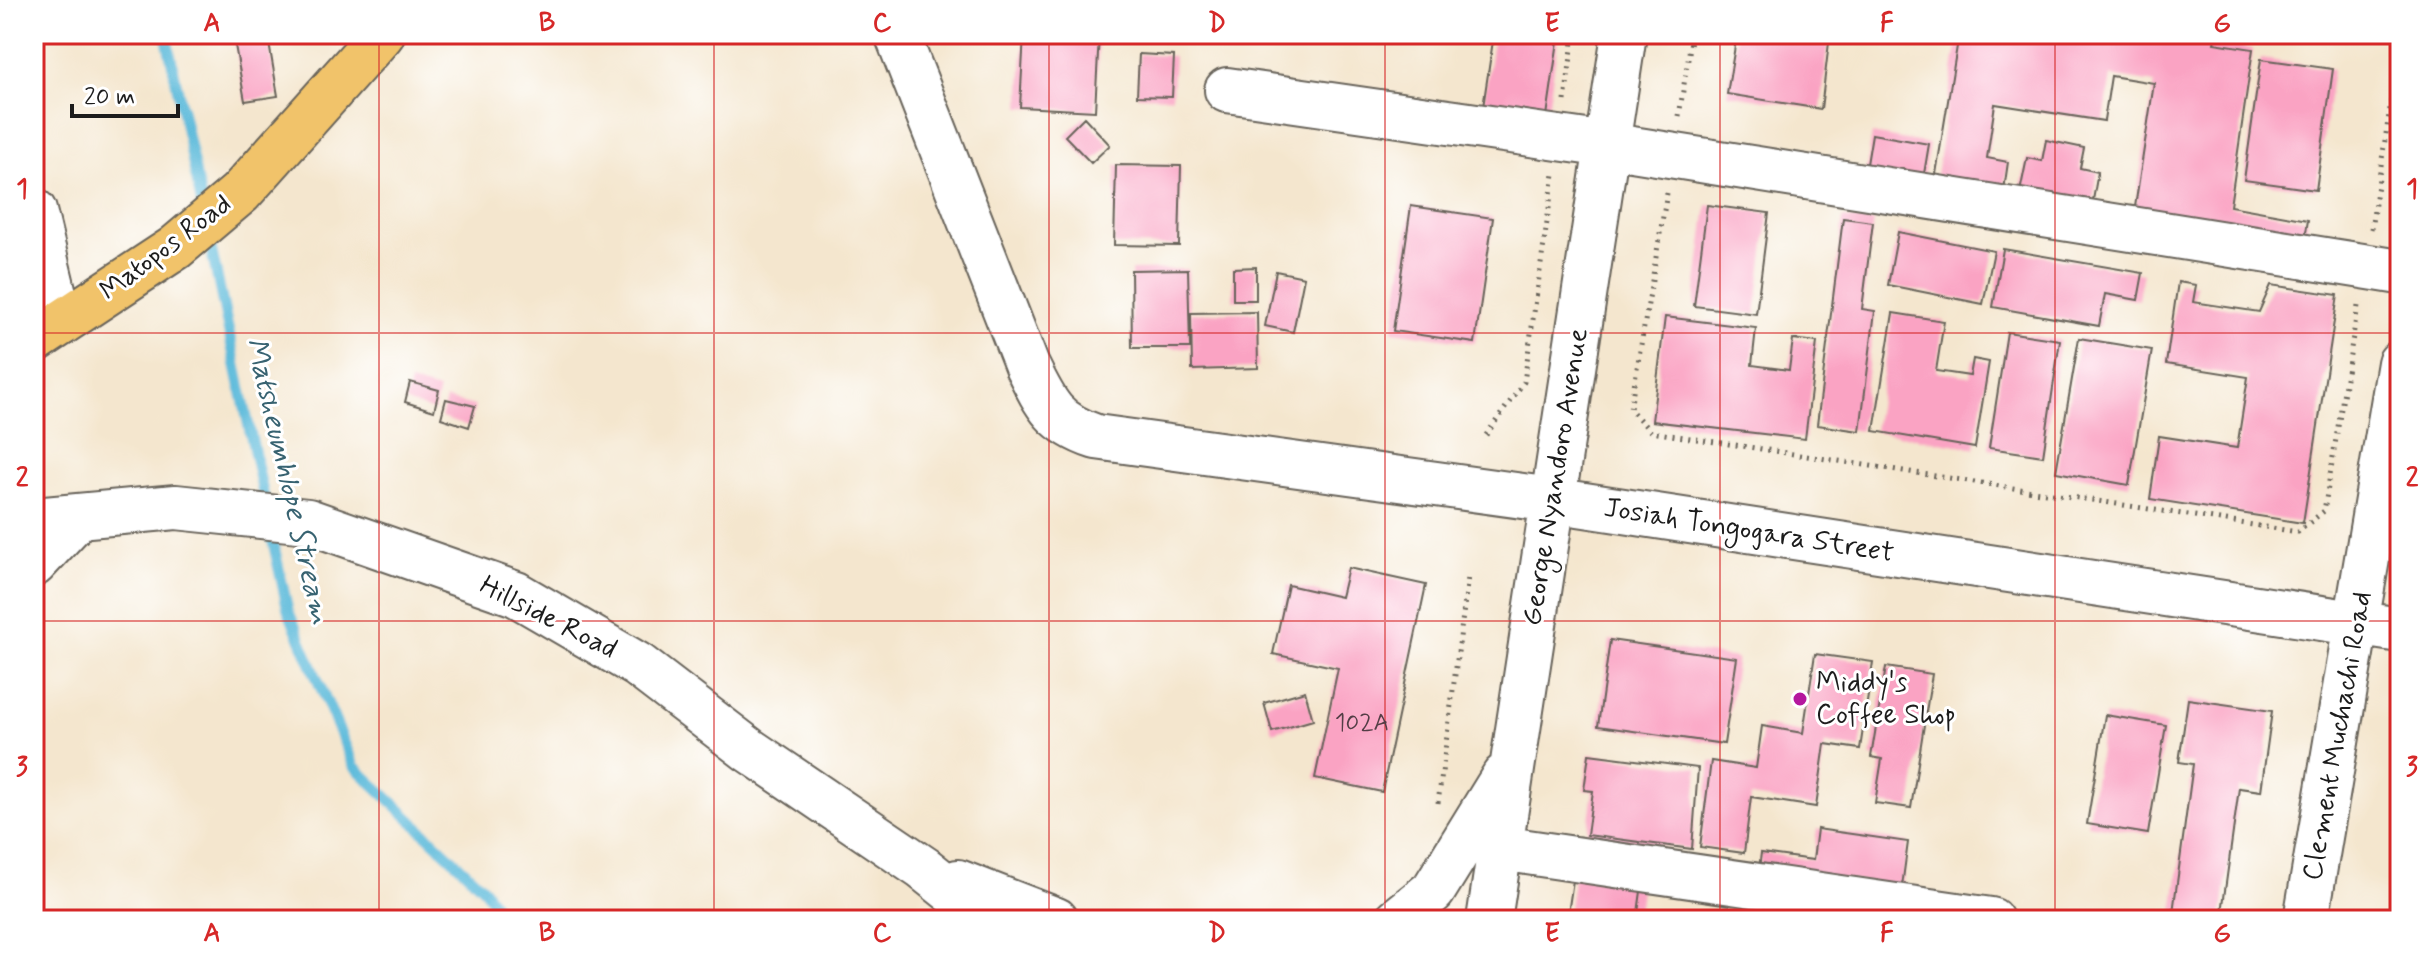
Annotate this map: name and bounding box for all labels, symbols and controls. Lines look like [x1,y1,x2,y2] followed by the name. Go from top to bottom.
[203,7,221,41] text: A
[539,7,555,41] text: B
[873,7,892,41] text: C
[1208,7,1226,41] text: D
[1544,7,1560,41] text: E
[1880,7,1894,41] text: F
[2213,7,2231,41] text: G
[72,68,178,118] scale bar
[84,82,135,113] text: 20 m
[16,173,28,207] text: 1
[2406,173,2418,207] text: 1
[93,186,239,310] street label: Matopos Road
[1514,325,1600,629] street label: George Nyandoro Avenue
[236,334,340,628] water label: Matsheumhlope Stream
[16,462,29,496] text: 2
[2406,462,2419,496] text: 2
[1601,490,1897,574] street label: Josiah Tongogara Street
[473,568,623,668] street label: Hillside Road
[2294,589,2382,883] street label: Clement Muchachi Road
[1816,665,1956,734] place label: Middy's Coffee Shop
[1791,690,1809,708] marker: Middy's Coffee Shop
[1335,708,1389,739] house number: 102A
[16,751,28,785] text: 3
[2406,751,2418,785] text: 3
[203,917,221,951] text: A
[539,917,555,951] text: B
[873,917,892,951] text: C
[1208,917,1226,951] text: D
[1544,917,1560,951] text: E
[1880,917,1894,951] text: F
[2213,917,2231,951] text: G

